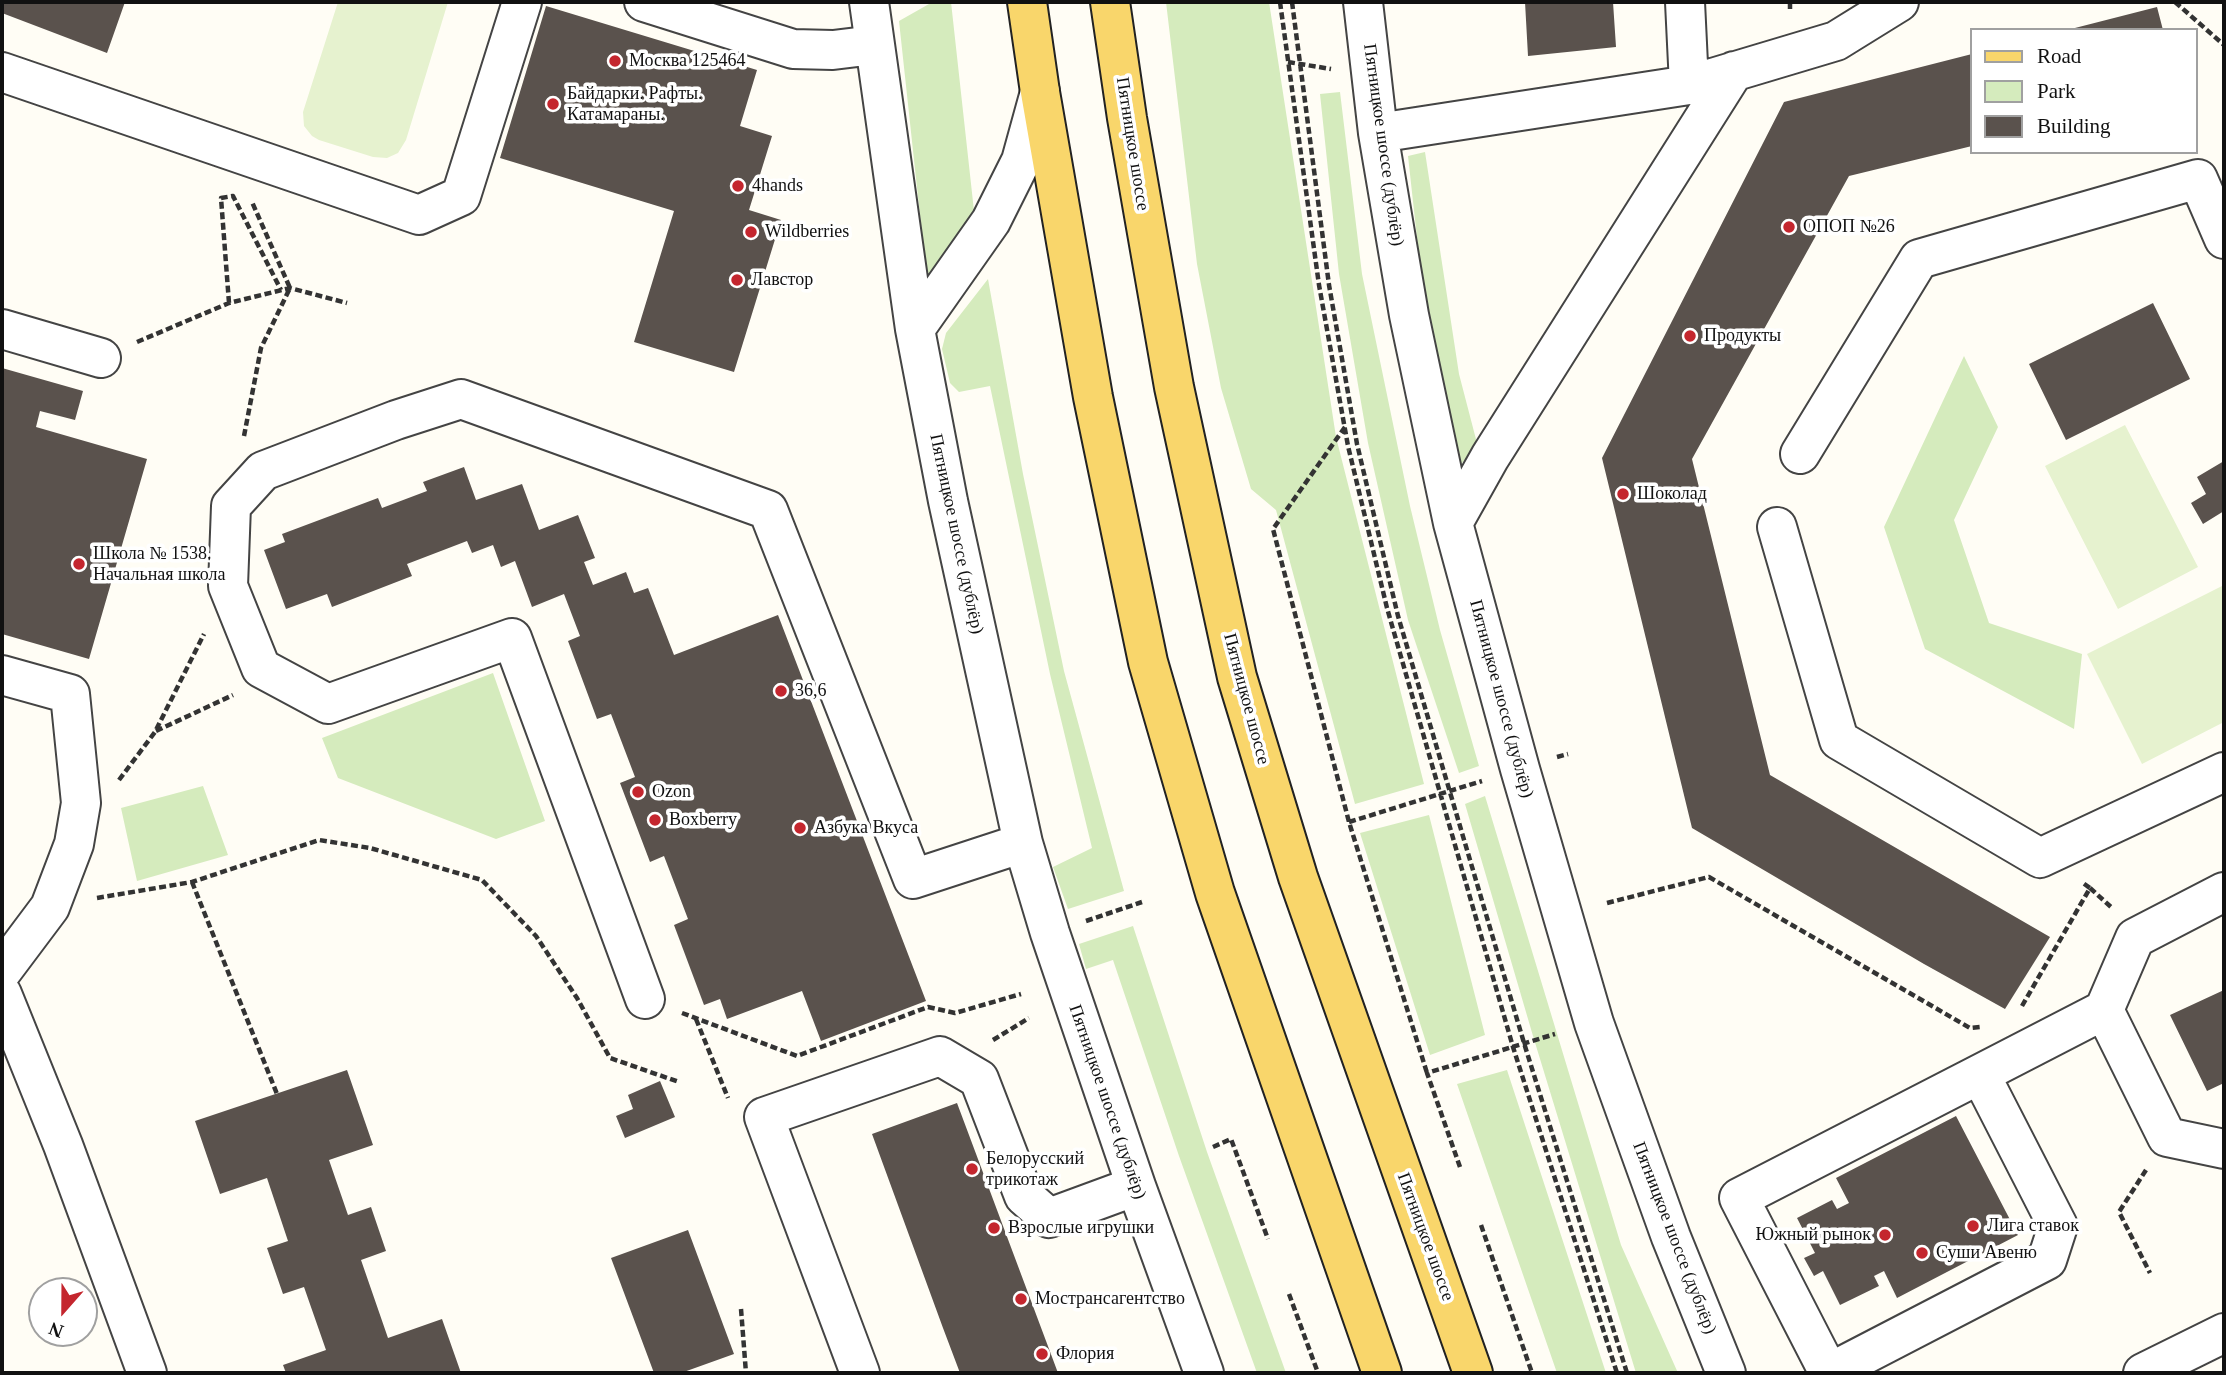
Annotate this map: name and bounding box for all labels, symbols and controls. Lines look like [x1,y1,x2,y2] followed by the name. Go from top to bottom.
[1970,28,2198,154] legend
[1358,42,1408,248] street label: Пятницкое шоссе (дублёр)
[2037,44,2081,68] text: Road
[629,50,745,72] place label: Москва 125464
[607,53,623,69] marker: Москва 125464
[1111,76,1153,212] street label: Пятницкое шоссе
[2037,79,2076,103] text: Park
[567,83,703,126] place label: Байдарки. Рафты. Катамараны.
[545,96,561,112] marker: Байдарки. Рафты. Катамараны.
[2037,114,2111,138] text: Building
[752,175,803,197] place label: 4hands
[730,178,746,194] marker: 4hands
[1803,216,1895,238] place label: ОПОП №26
[1781,219,1797,235] marker: ОПОП №26
[765,221,849,243] place label: Wildberries
[743,224,759,240] marker: Wildberries
[751,269,813,291] place label: Лавстор
[729,272,745,288] marker: Лавстор
[1704,325,1781,347] place label: Продукты
[1682,328,1698,344] marker: Продукты
[924,432,988,636] street label: Пятницкое шоссе (дублёр)
[1637,483,1707,505] place label: Шоколад
[1615,486,1631,502] marker: Шоколад
[93,543,225,586] place label: Школа № 1538. Начальная школа
[71,556,87,572] marker: Школа № 1538. Начальная школа
[1464,598,1538,800] street label: Пятницкое шоссе (дублёр)
[1218,631,1274,767] street label: Пятницкое шоссе
[795,680,826,702] place label: 36,6
[773,683,789,699] marker: 36,6
[652,781,691,803] place label: Ozon
[630,784,646,800] marker: Ozon
[669,809,737,831] place label: Boxberry
[647,812,663,828] marker: Boxberry
[814,817,918,839] place label: Азбука Вкуса
[792,820,808,836] marker: Азбука Вкуса
[1064,1002,1150,1202] street label: Пятницкое шоссе (дублёр)
[1627,1139,1721,1337] street label: Пятницкое шоссе (дублёр)
[986,1148,1084,1190] place label: Белорусский трикотаж
[964,1161,980,1177] marker: Белорусский трикотаж
[1392,1170,1458,1304] street label: Пятницкое шоссе
[1987,1215,2079,1237] place label: Лига ставок
[1008,1217,1154,1239] place label: Взрослые игрушки
[1965,1218,1981,1234] marker: Лига ставок
[986,1220,1002,1236] marker: Взрослые игрушки
[1756,1224,1871,1246] place label: Южный рынок
[1877,1227,1893,1243] marker: Южный рынок
[1936,1242,2037,1264] place label: Суши Авеню
[1914,1245,1930,1261] marker: Суши Авеню
[28,1277,98,1347] north arrow
[1035,1288,1185,1310] place label: Мострансагентство
[1013,1291,1029,1307] marker: Мострансагентство
[46,1318,66,1342] text: N
[1056,1343,1114,1365] place label: Флория
[1034,1346,1050,1362] marker: Флория

